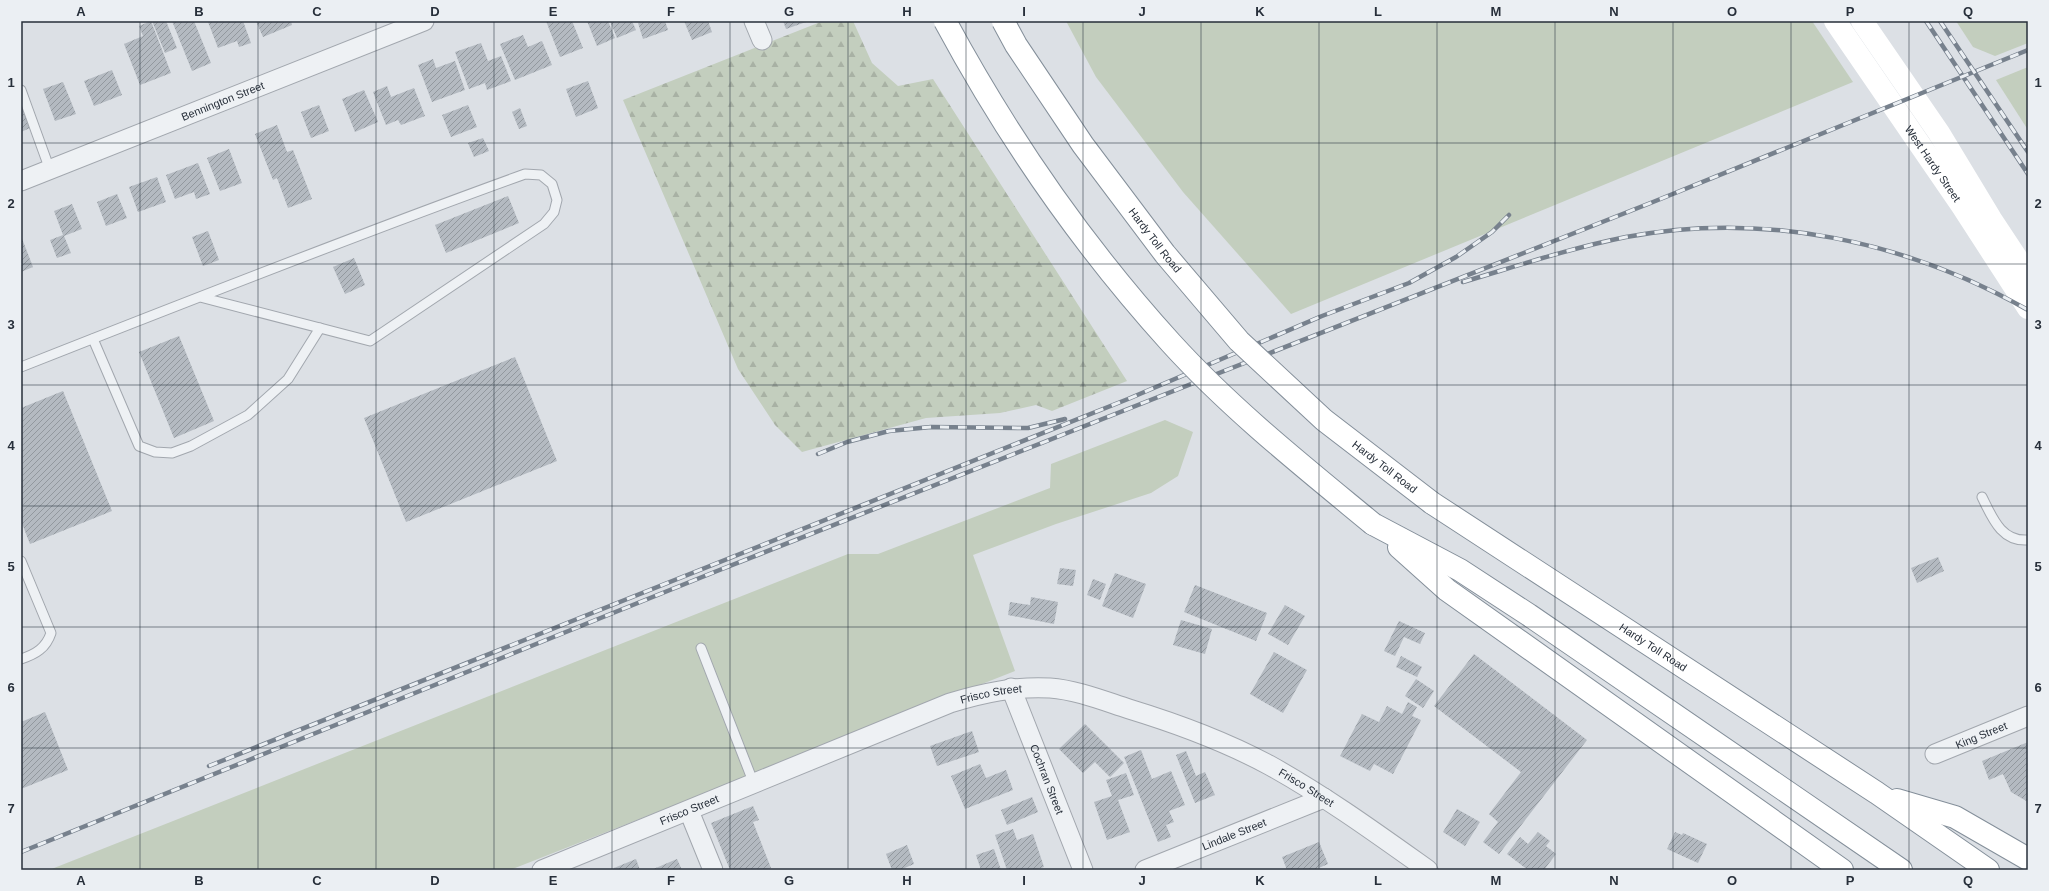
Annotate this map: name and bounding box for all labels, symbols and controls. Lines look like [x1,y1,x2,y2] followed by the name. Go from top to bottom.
[76,4,86,19] text: A
[194,4,204,19] text: B
[312,4,322,19] text: C
[430,4,440,19] text: D
[549,4,558,19] text: E
[667,4,675,19] text: F
[784,4,794,19] text: G
[902,4,912,19] text: H
[1022,4,1026,19] text: I
[1138,4,1146,19] text: J
[1255,4,1265,19] text: K
[1374,4,1382,19] text: L
[1491,4,1501,19] text: M
[1609,4,1619,19] text: N
[1727,4,1737,19] text: O
[1846,4,1855,19] text: P
[1963,4,1973,19] text: Q
[7,75,15,90] text: 1
[2034,75,2042,90] text: 1
[179,79,266,123] street label: Bennington Street
[1903,123,1963,204] street label: West Hardy Street
[7,196,15,211] text: 2
[2034,196,2042,211] text: 2
[1126,206,1184,275] street label: Hardy Toll Road
[7,317,15,332] text: 3
[2034,317,2042,332] text: 3
[7,438,15,453] text: 4
[1350,438,1419,495] street label: Hardy Toll Road
[2034,438,2042,453] text: 4
[7,559,15,574] text: 5
[2034,559,2042,574] text: 5
[1617,621,1689,674] street label: Hardy Toll Road
[7,680,15,695] text: 6
[2034,680,2042,695] text: 6
[959,682,1022,706] street label: Frisco Street
[1954,719,2009,751] street label: King Street
[1028,742,1066,816] street label: Cochran Street
[1277,766,1336,809] street label: Frisco Street
[658,792,720,827] street label: Frisco Street
[7,801,15,816] text: 7
[2034,801,2042,816] text: 7
[1200,816,1268,852] street label: Lindale Street
[76,873,86,888] text: A
[194,873,204,888] text: B
[312,873,322,888] text: C
[430,873,440,888] text: D
[549,873,558,888] text: E
[667,873,675,888] text: F
[784,873,794,888] text: G
[902,873,912,888] text: H
[1022,873,1026,888] text: I
[1138,873,1146,888] text: J
[1255,873,1265,888] text: K
[1374,873,1382,888] text: L
[1491,873,1501,888] text: M
[1609,873,1619,888] text: N
[1727,873,1737,888] text: O
[1846,873,1855,888] text: P
[1963,873,1973,888] text: Q

